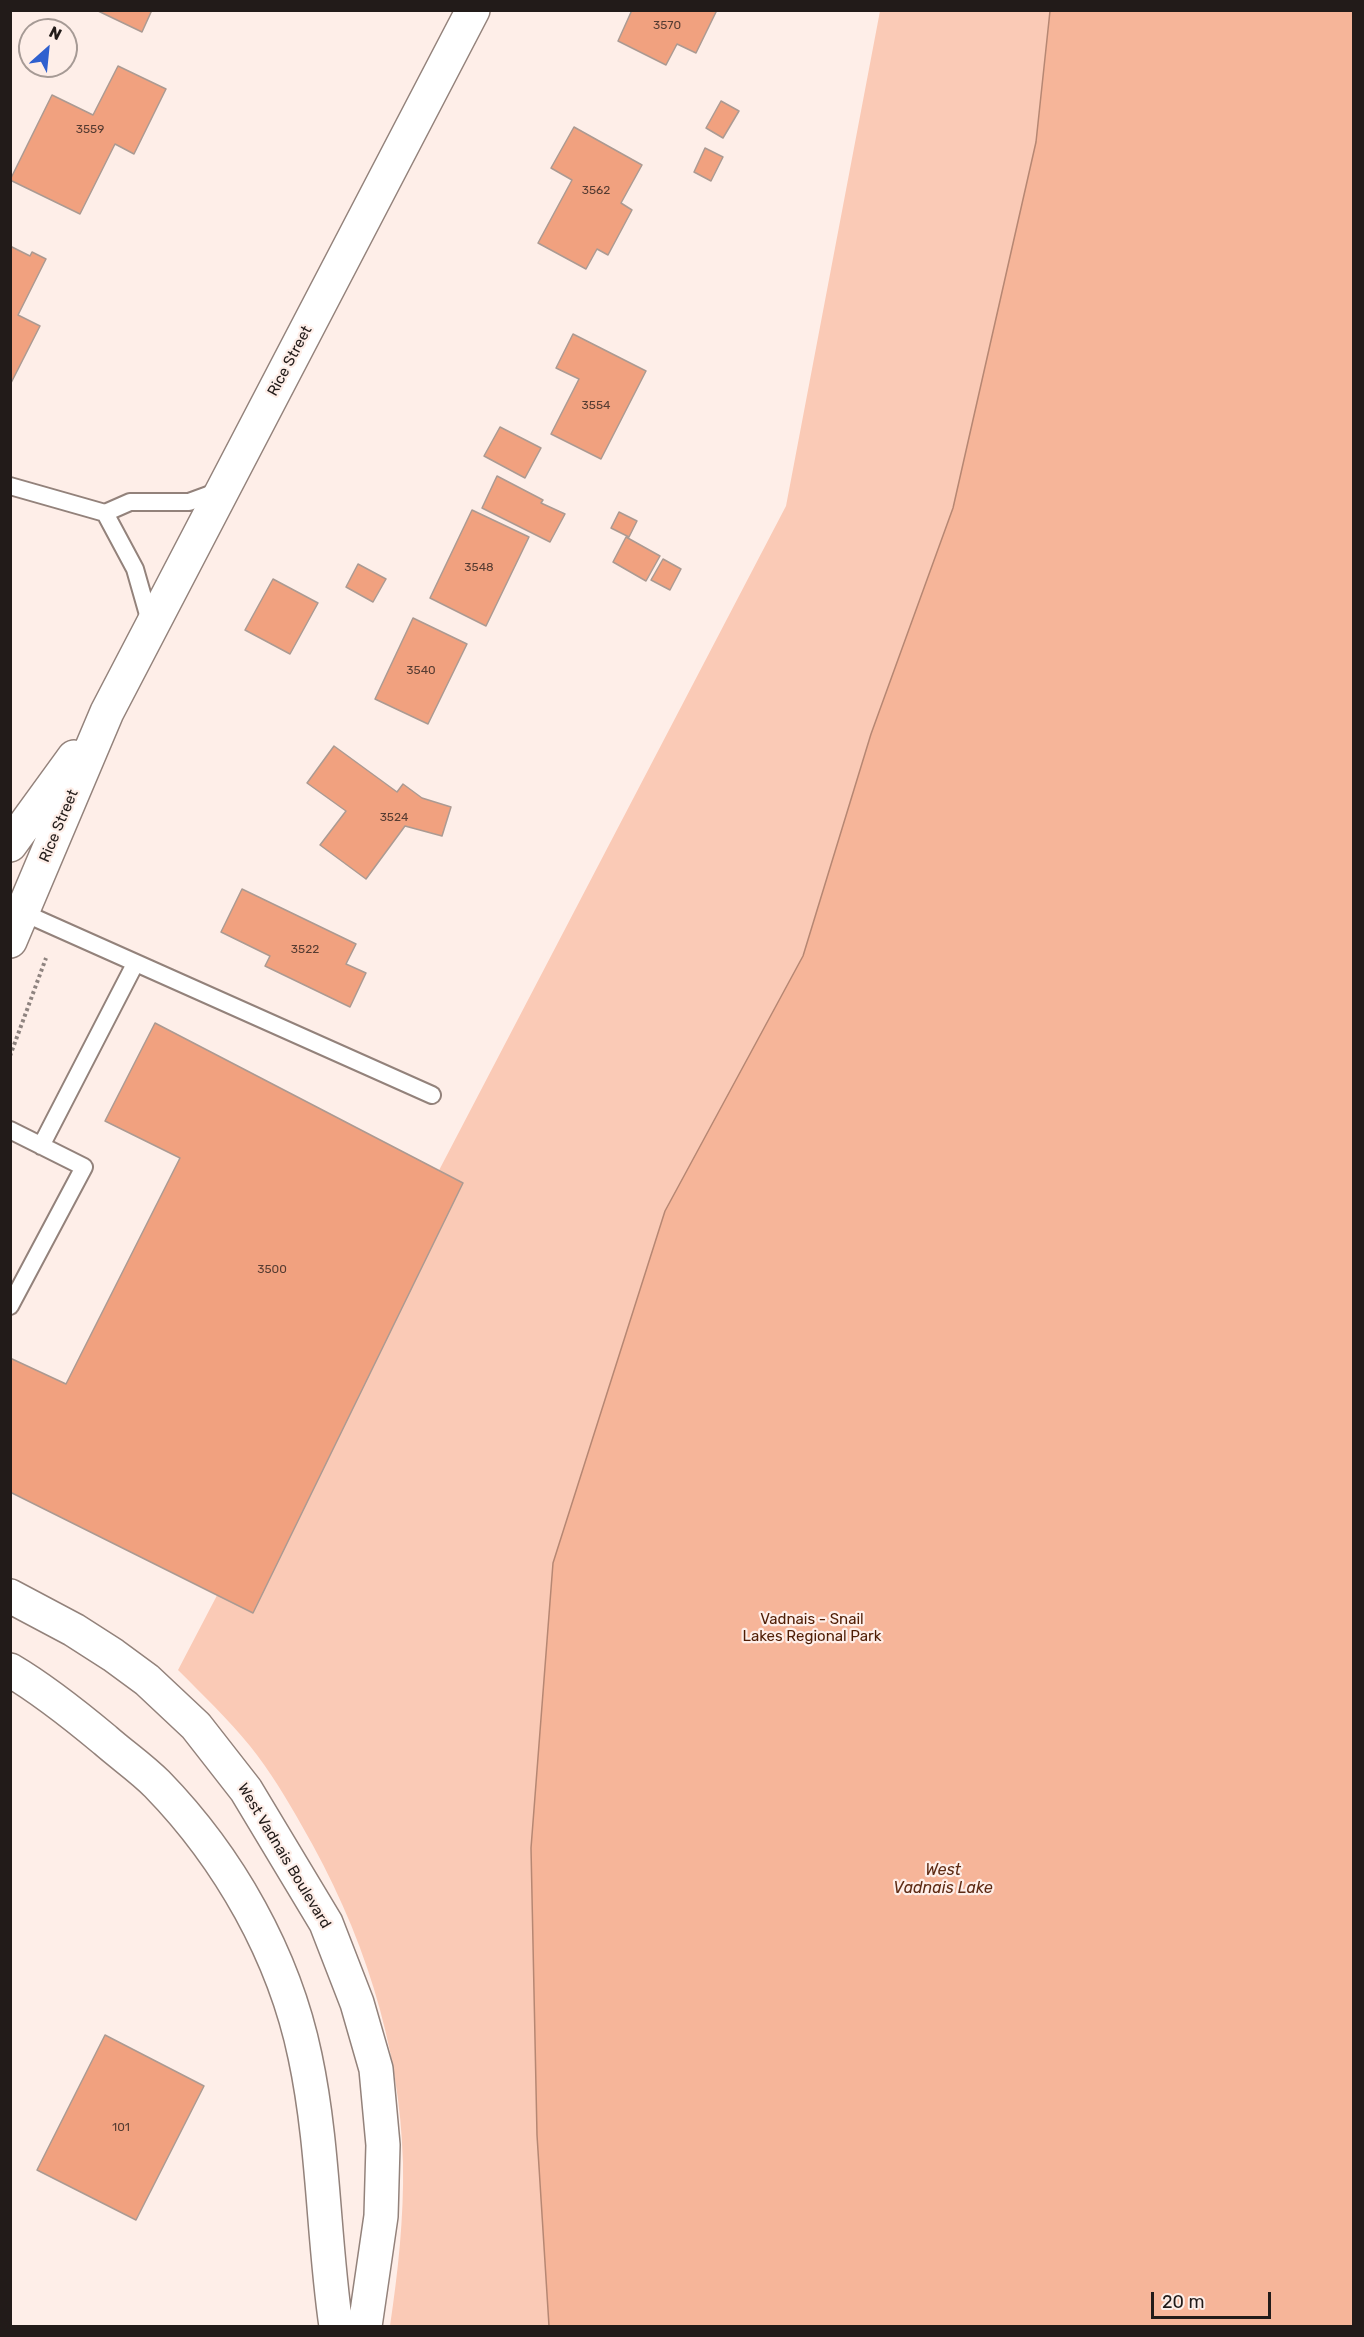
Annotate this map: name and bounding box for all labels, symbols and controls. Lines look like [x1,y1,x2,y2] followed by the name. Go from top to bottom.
[18,18,78,78] north arrow
[653,19,681,33] house number: 3570
[46,22,65,44] text: N
[76,123,104,137] house number: 3559
[582,184,610,198] house number: 3562
[264,323,316,399] street label: Rice Street
[582,399,610,413] house number: 3554
[464,561,494,575] house number: 3548
[406,664,436,678] house number: 3540
[36,787,82,865] street label: Rice Street
[380,811,408,825] house number: 3524
[291,943,319,957] house number: 3522
[257,1263,287,1277] house number: 3500
[742,1611,882,1646] park label: Vadnais - Snail Lakes Regional Park
[234,1780,334,1932] street label: West Vadnais Boulevard
[893,1860,993,1898] water label: West Vadnais Lake
[112,2121,130,2135] house number: 101
[1154,2280,1274,2318] scale bar
[1162,2291,1204,2313] text: 20 m

